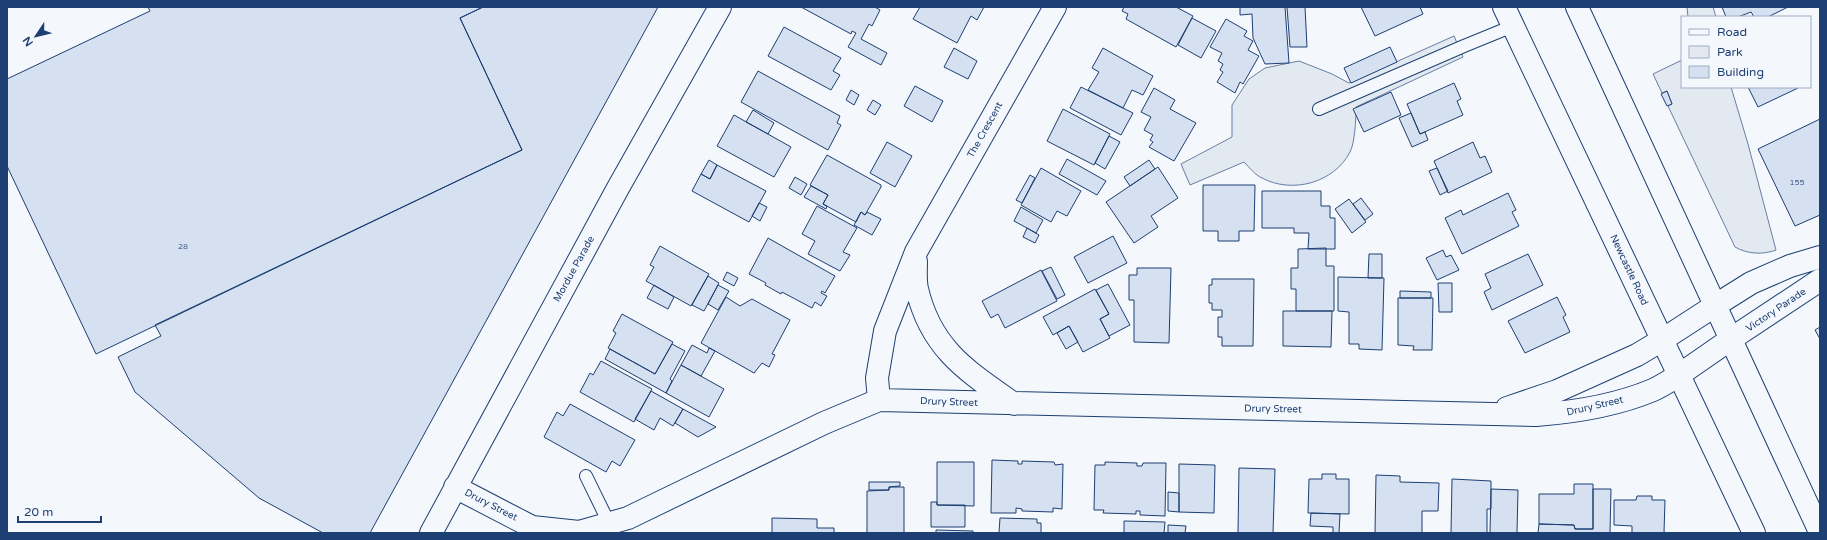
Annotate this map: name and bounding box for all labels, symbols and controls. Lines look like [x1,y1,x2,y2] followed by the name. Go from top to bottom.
[16,16,56,56] north arrow
[1681,16,1811,88] legend
[1717,25,1747,39] text: Road
[20,34,36,49] text: N
[1717,45,1743,59] text: Park
[1717,65,1764,79] text: Building
[965,100,1005,160] street label: The Crescent
[1789,178,1805,187] house number: 155
[1607,233,1651,307] street label: Newcastle Road
[551,234,597,304] street label: Mordue Parade
[178,242,188,251] house number: 28
[1744,285,1809,334] street label: Victory Parade
[1566,394,1625,418] street label: Drury Street
[920,395,978,409] street label: Drury Street
[1244,402,1302,416] street label: Drury Street
[463,487,520,524] street label: Drury Street
[18,498,101,524] scale bar
[24,505,53,519] text: 20 m

